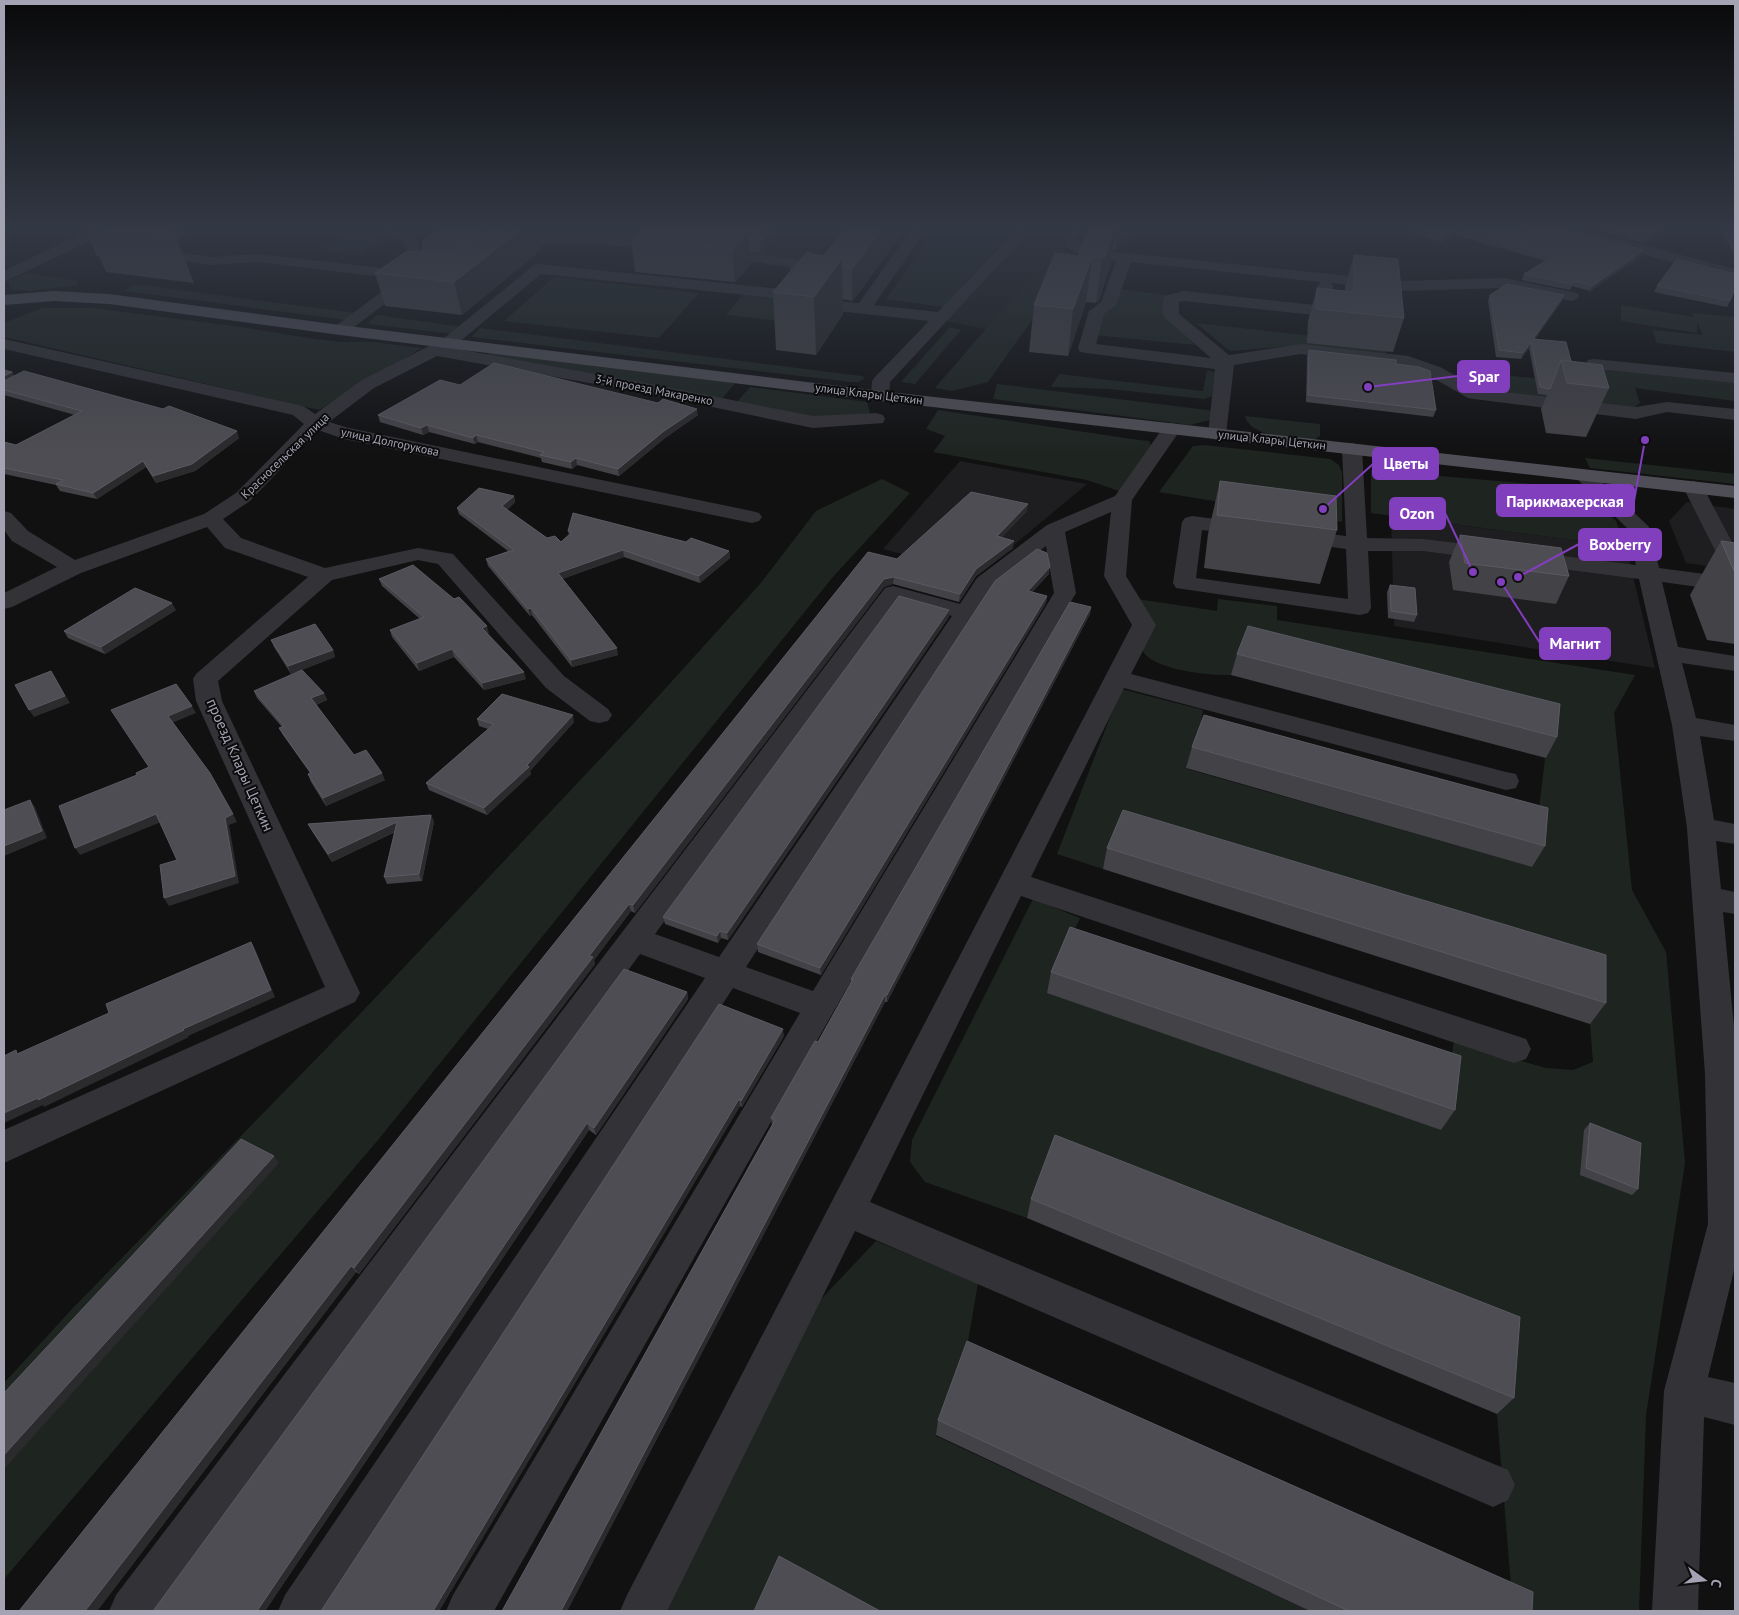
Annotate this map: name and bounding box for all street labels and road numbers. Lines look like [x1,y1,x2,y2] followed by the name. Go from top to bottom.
[594,371,714,408] street label: 3-й проезд Макаренко
[814,379,924,408] street label: улица Клары Цеткин
[237,410,332,502] street label: Красносельская улица
[340,424,441,459] street label: улица Долгорукова
[1217,426,1327,453] street label: улица Клары Цеткин
[203,695,278,834] street label: проезд Клары Цеткин

